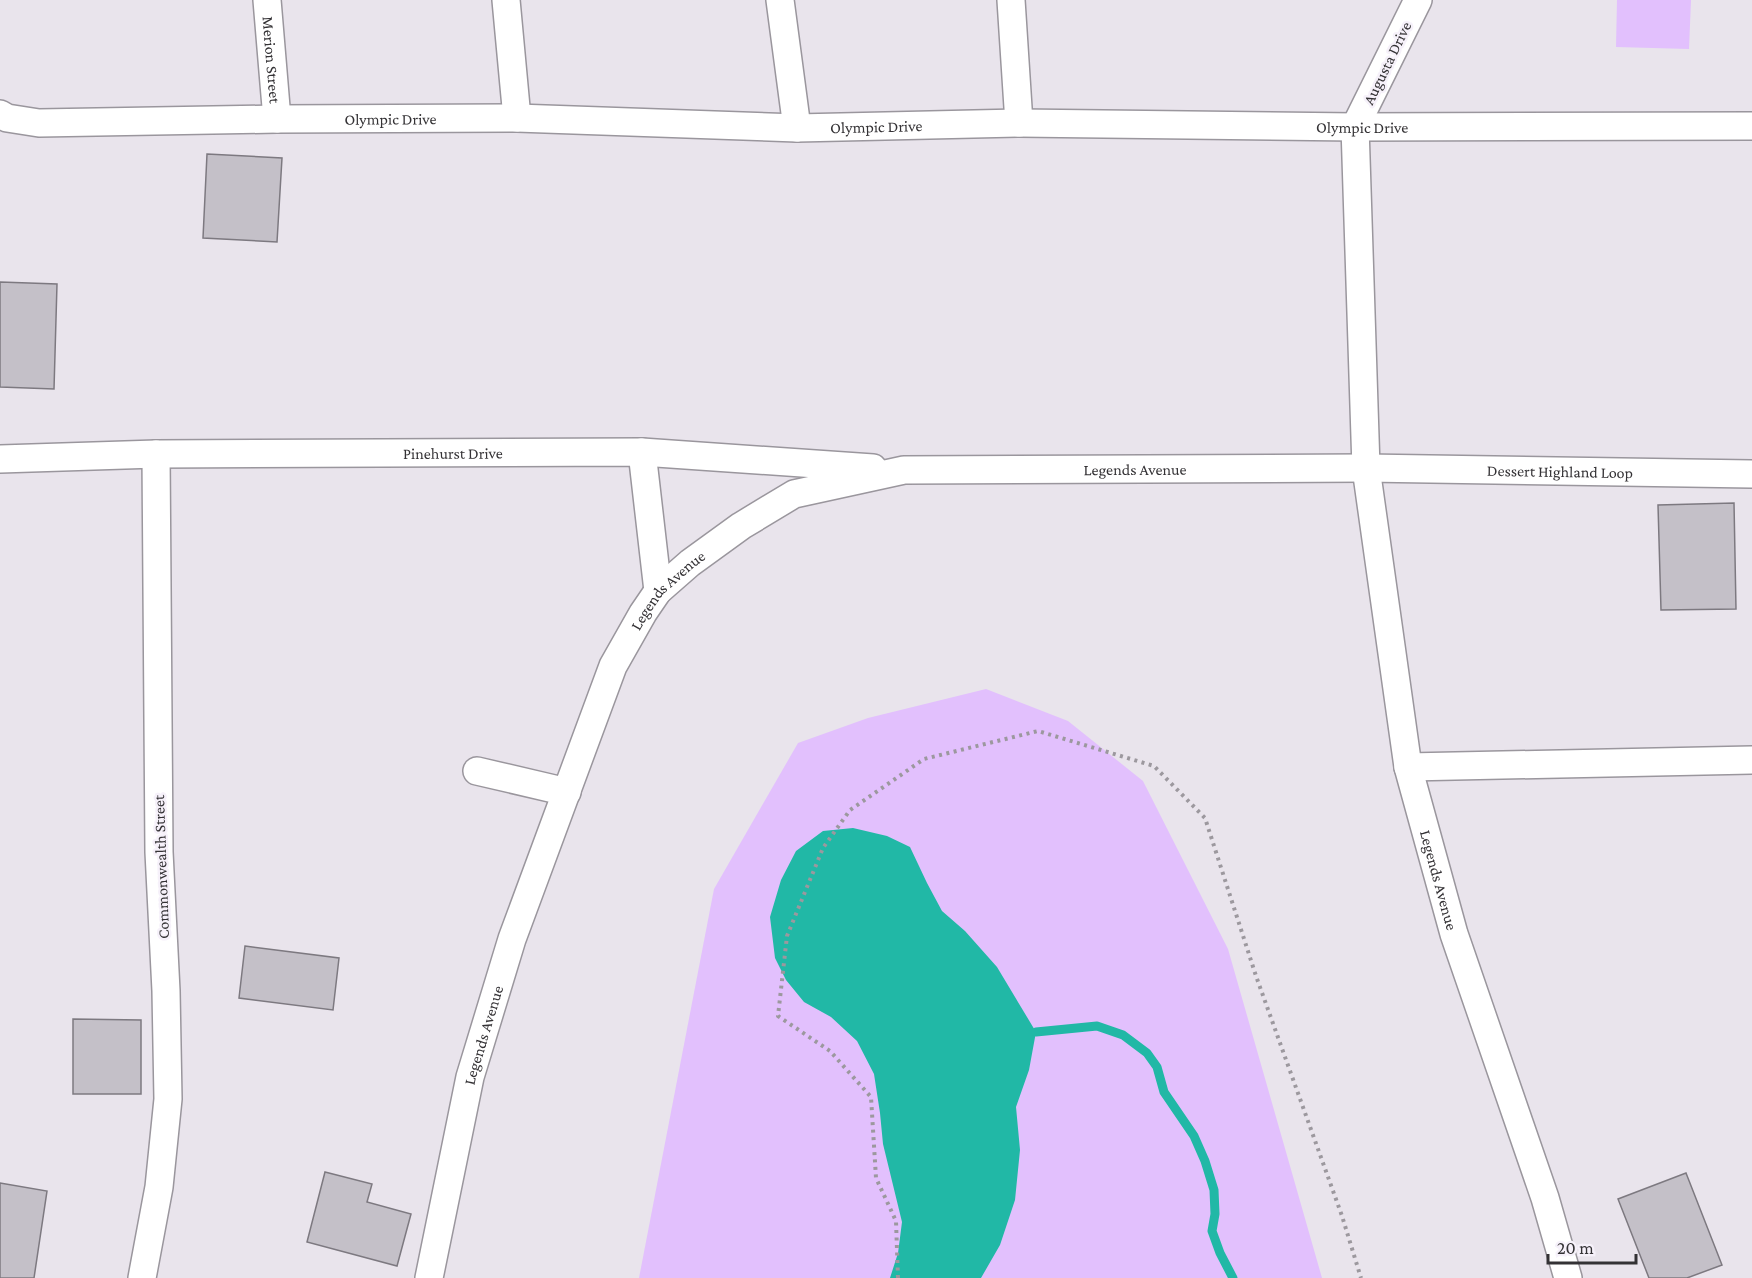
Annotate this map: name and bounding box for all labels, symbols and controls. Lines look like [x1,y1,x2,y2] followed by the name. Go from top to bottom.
[260,16,284,105] street label: Merion Street
[1360,19,1415,108] street label: Augusta Drive
[344,110,437,128] street label: Olympic Drive
[830,117,923,136] street label: Olympic Drive
[1316,118,1408,137] street label: Olympic Drive
[403,444,503,461] street label: Pinehurst Drive
[1083,460,1187,479] street label: Legends Avenue
[1487,461,1633,482] street label: Dessert Highland Loop
[627,547,708,633] street label: Legends Avenue
[150,794,172,939] street label: Commonwealth Street
[1417,828,1461,932] street label: Legends Avenue
[460,983,506,1086] street label: Legends Avenue
[1548,1227,1636,1265] scale bar
[1557,1238,1594,1258] text: 20 m

